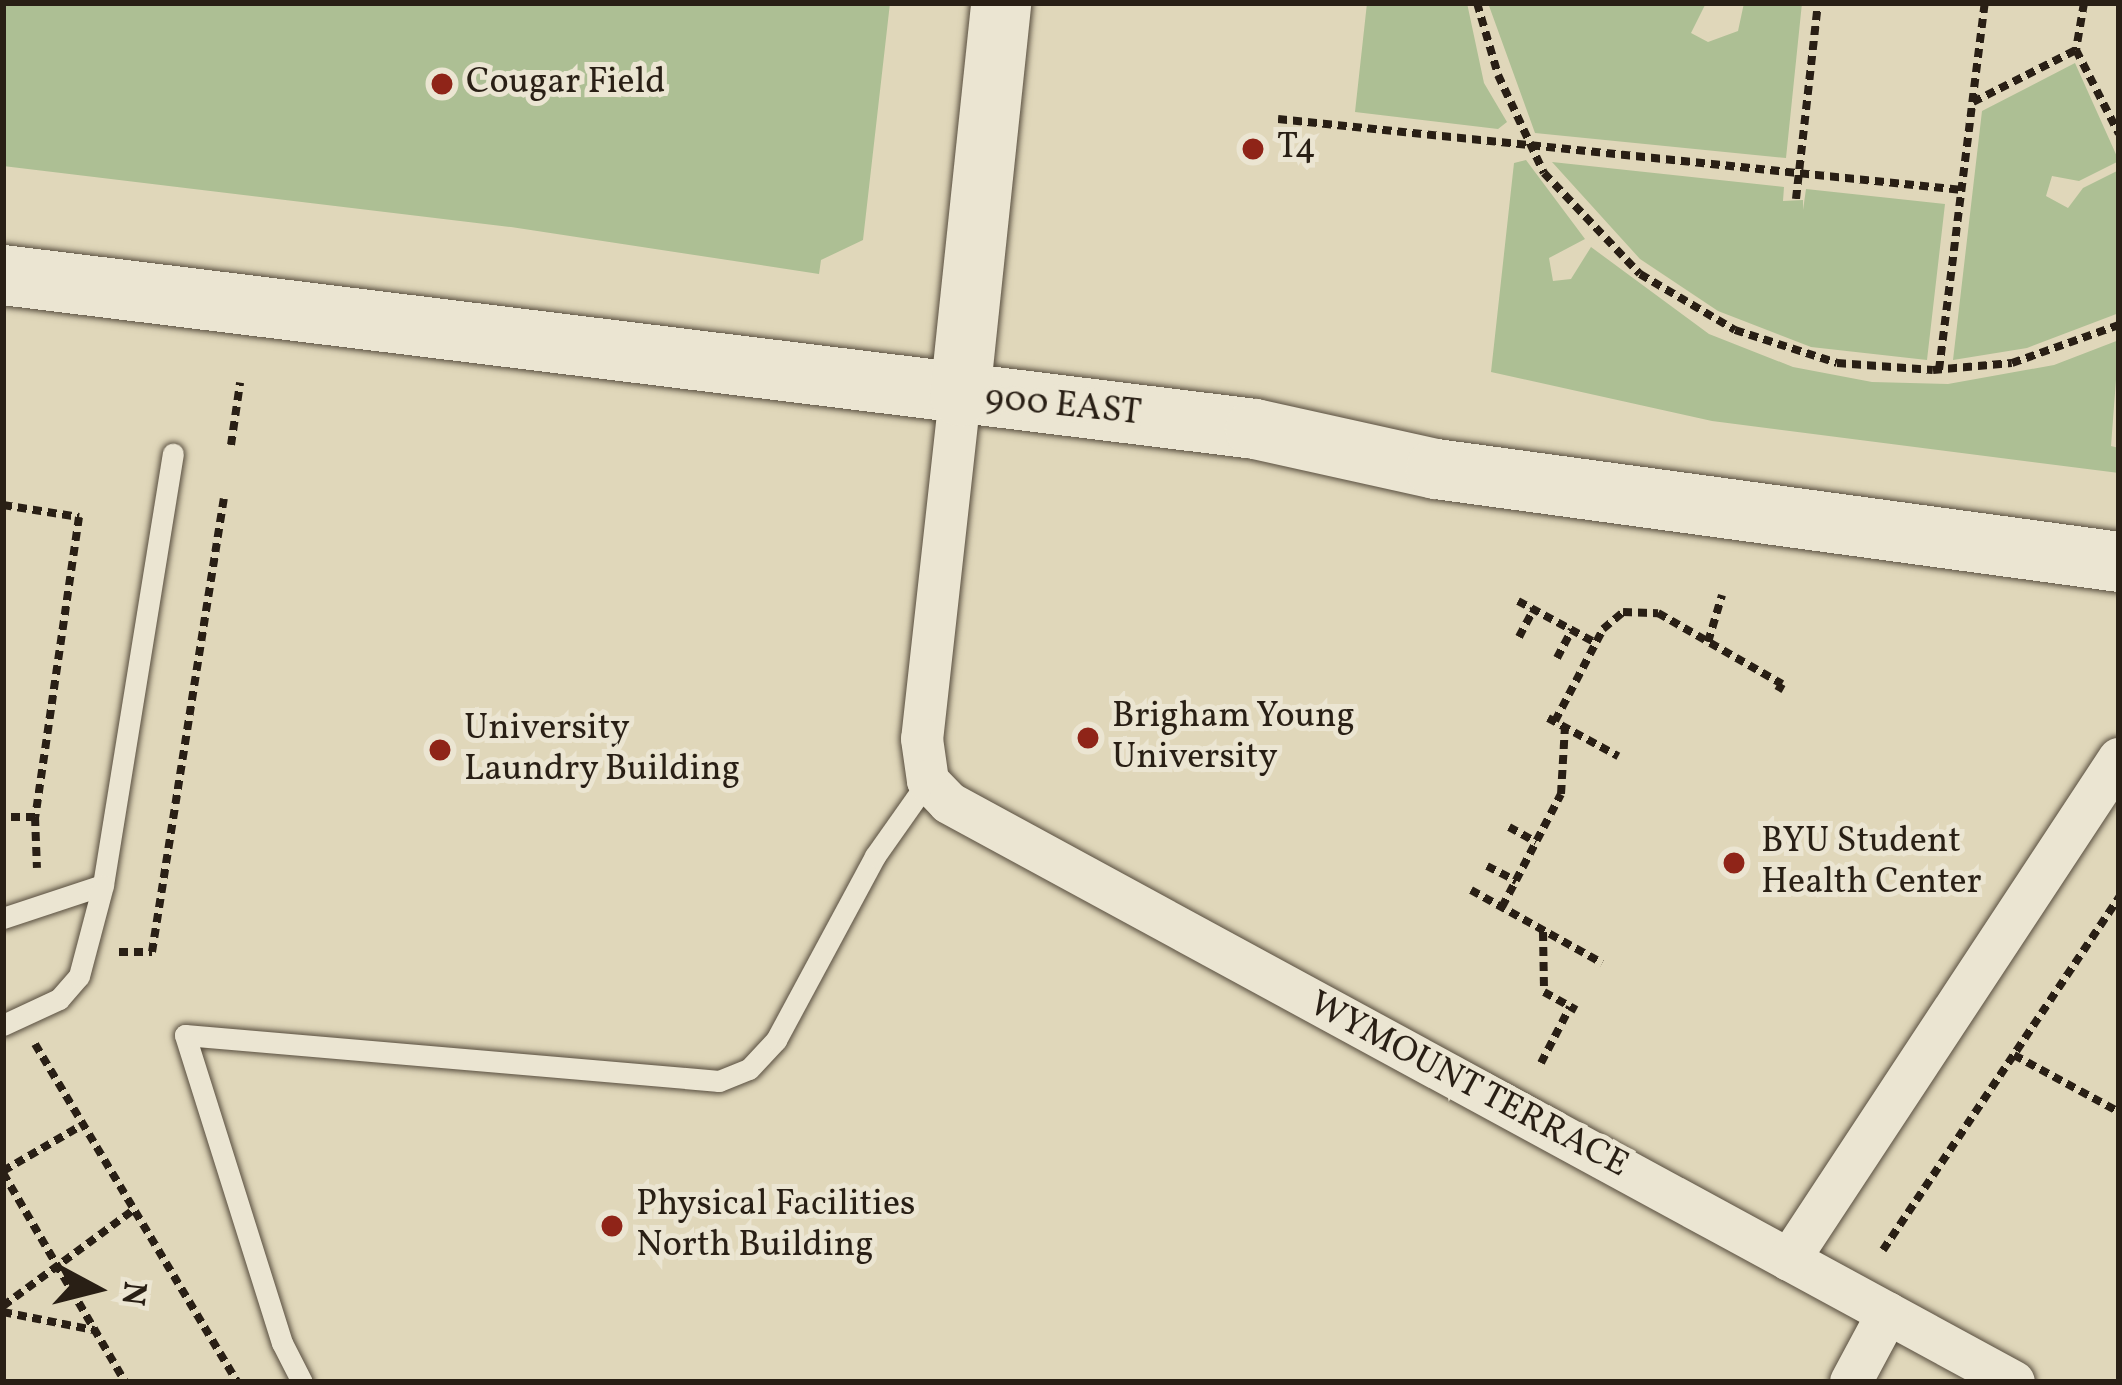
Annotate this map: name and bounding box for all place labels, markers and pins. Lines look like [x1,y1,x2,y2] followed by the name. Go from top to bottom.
[466,62,666,106] place label: Cougar Field
[429,71,455,97] marker: Cougar Field
[1277,127,1316,171] place label: T4
[1240,136,1266,162] marker: T4
[1112,695,1356,780] place label: Brigham Young University
[464,707,741,792] place label: University Laundry Building
[1075,725,1101,751] marker: Brigham Young University
[427,737,453,763] marker: University Laundry Building
[1761,820,1982,905] place label: BYU Student Health Center
[1718,847,1750,879] marker: BYU Student Health Center
[636,1183,915,1268] place label: Physical Facilities North Building
[599,1213,625,1239] marker: Physical Facilities North Building

